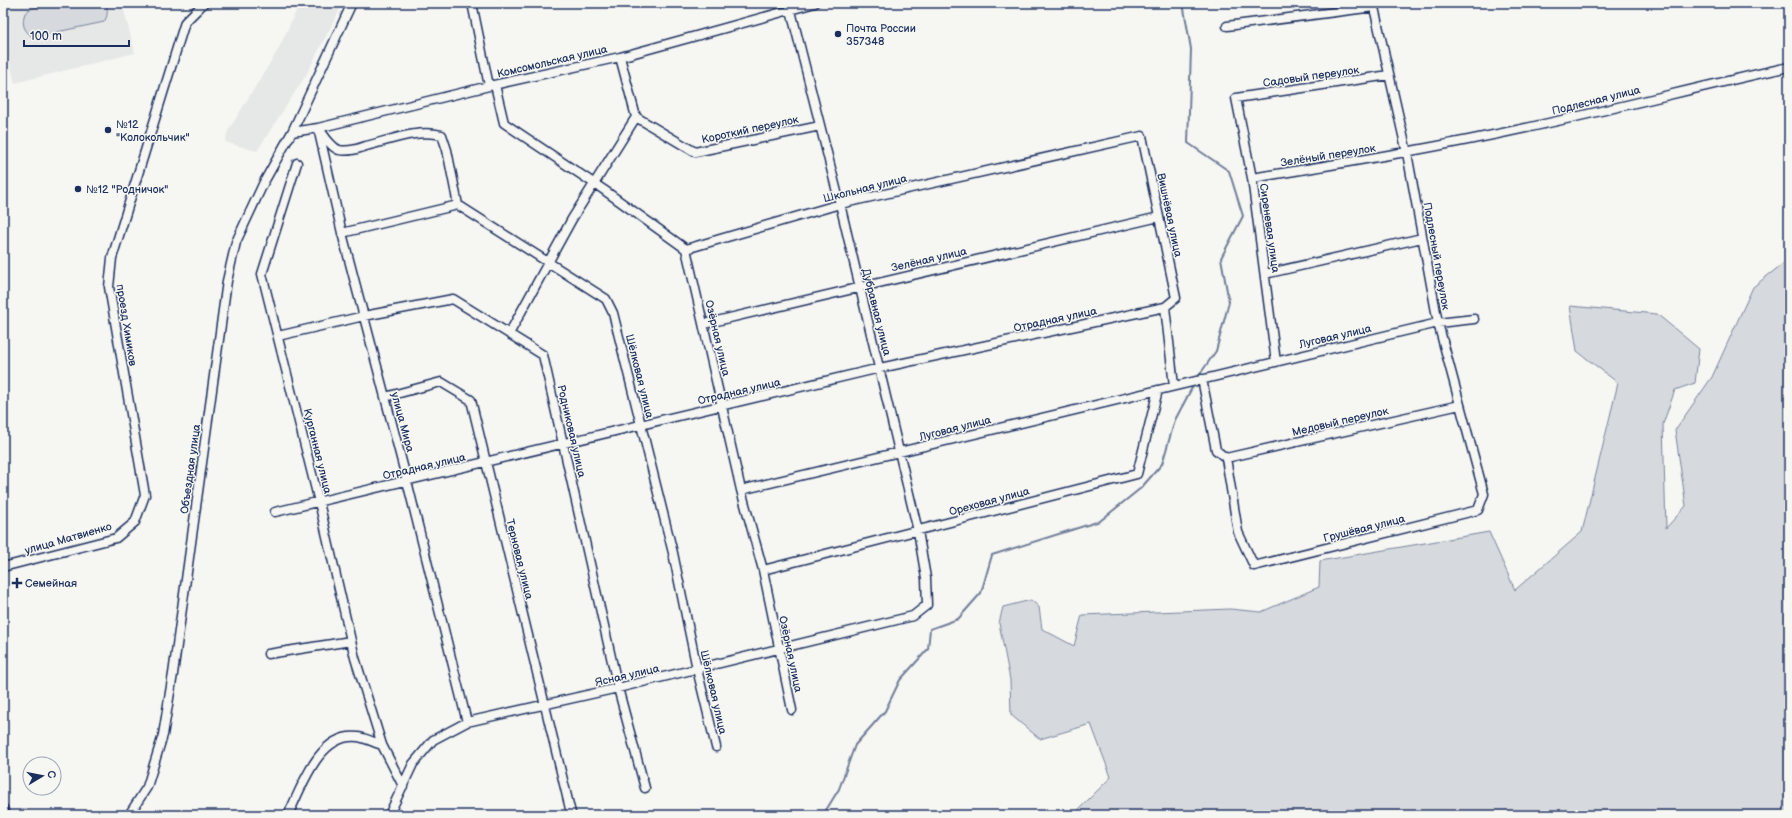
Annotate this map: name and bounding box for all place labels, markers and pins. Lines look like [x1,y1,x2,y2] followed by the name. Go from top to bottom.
[846,22,916,48] place label: Почта России 357348
[833,29,843,39] marker: Почта России 357348
[116,118,190,144] place label: №12 "Колокольчик"
[103,125,113,135] marker: №12 "Колокольчик"
[86,183,168,196] place label: №12 "Родничок"
[73,184,83,194] marker: №12 "Родничок"
[25,577,77,590] place label: Семейная
[12,578,22,588] marker: Семейная

